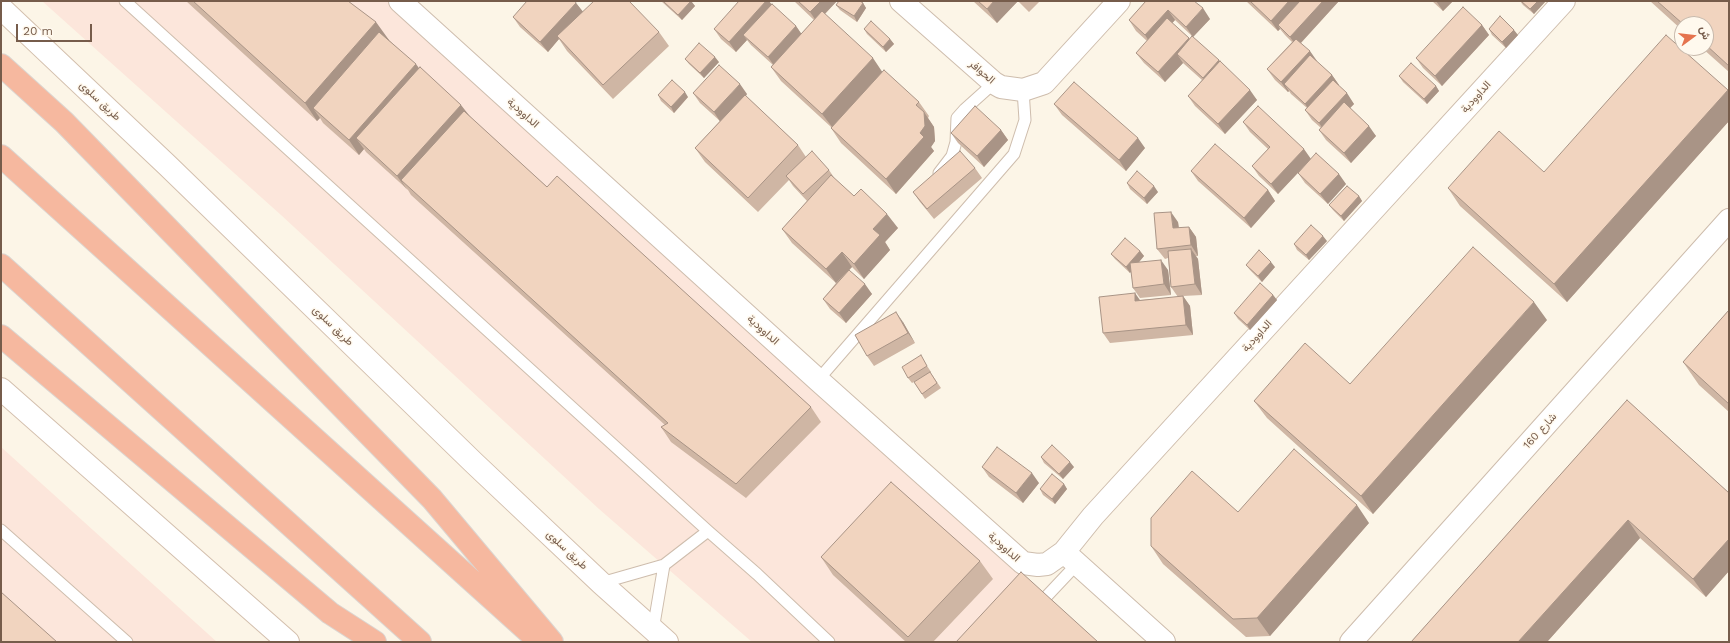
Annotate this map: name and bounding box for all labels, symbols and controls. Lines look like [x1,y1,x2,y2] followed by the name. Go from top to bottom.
[18,16,94,42] scale bar
[1674,16,1714,56] north arrow
[23,24,53,38] text: 20 m
[1697,25,1713,41] text: ش
[966,57,998,87] street label: الحوافر
[77,78,123,124] street label: طريق سلوى
[1458,78,1494,116] street label: الداوودية
[504,95,542,131] street label: الداوودية
[310,303,356,349] street label: طريق سلوى
[744,312,782,348] street label: الداوودية
[1239,317,1275,355] street label: الداوودية
[1520,410,1560,452] street label: شارع 160
[544,527,590,573] street label: طريق سلوى
[985,529,1023,565] street label: الداوودية

